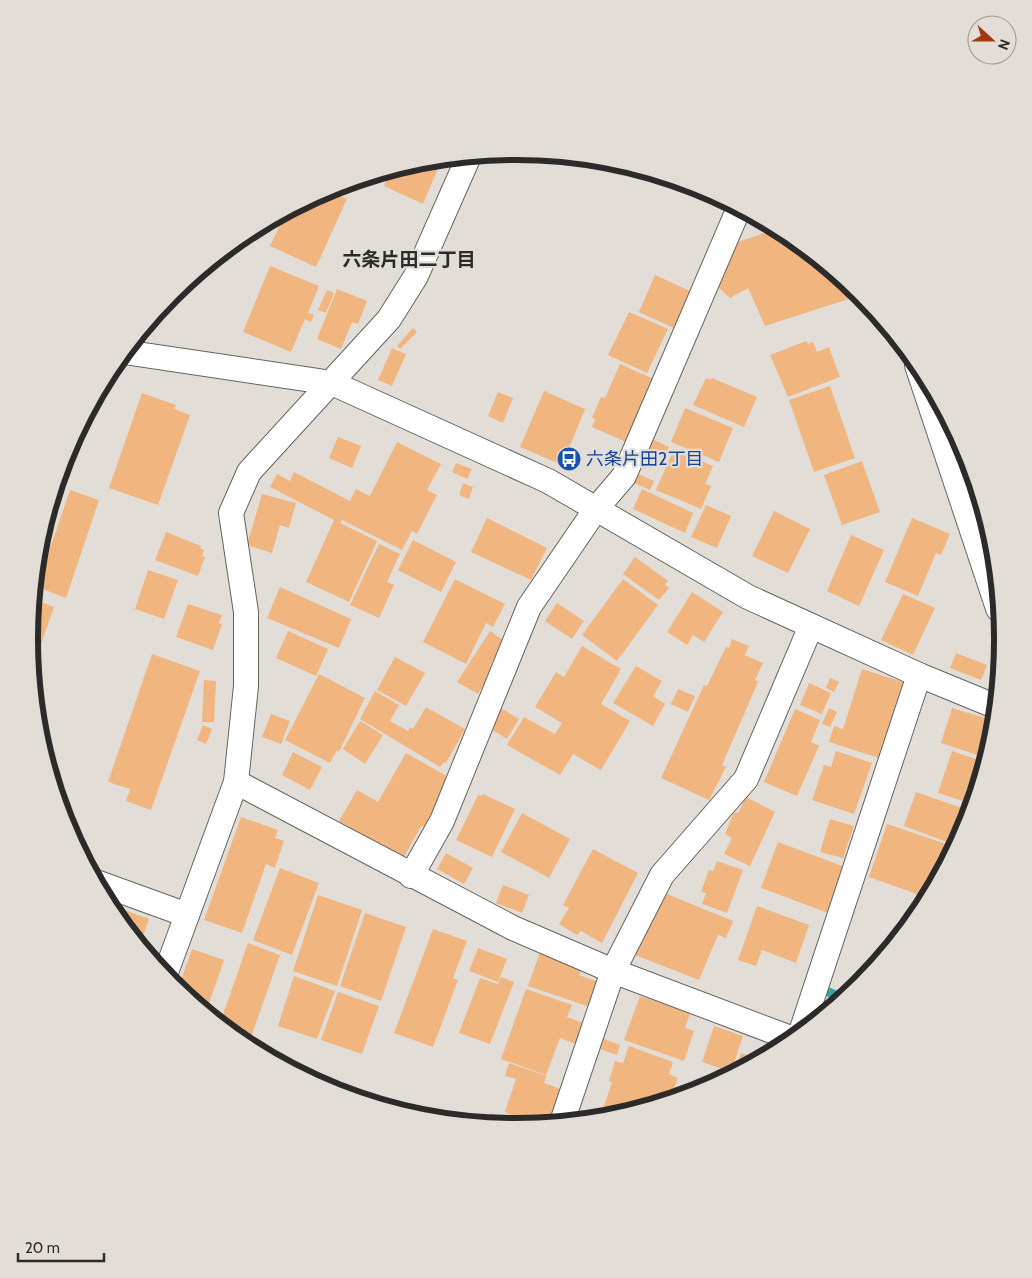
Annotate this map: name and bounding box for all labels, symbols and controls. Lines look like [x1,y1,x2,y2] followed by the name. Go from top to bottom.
[967,15,1017,65] north arrow
[994,37,1014,53] text: N
[342,248,476,271] district label: 六条片田二丁目
[556,446,582,472] bus stop icon: 六条片田2丁目
[586,448,703,470] place label: 六条片田2丁目
[18,1230,104,1262] scale bar
[25,1239,60,1257] text: 20 m

